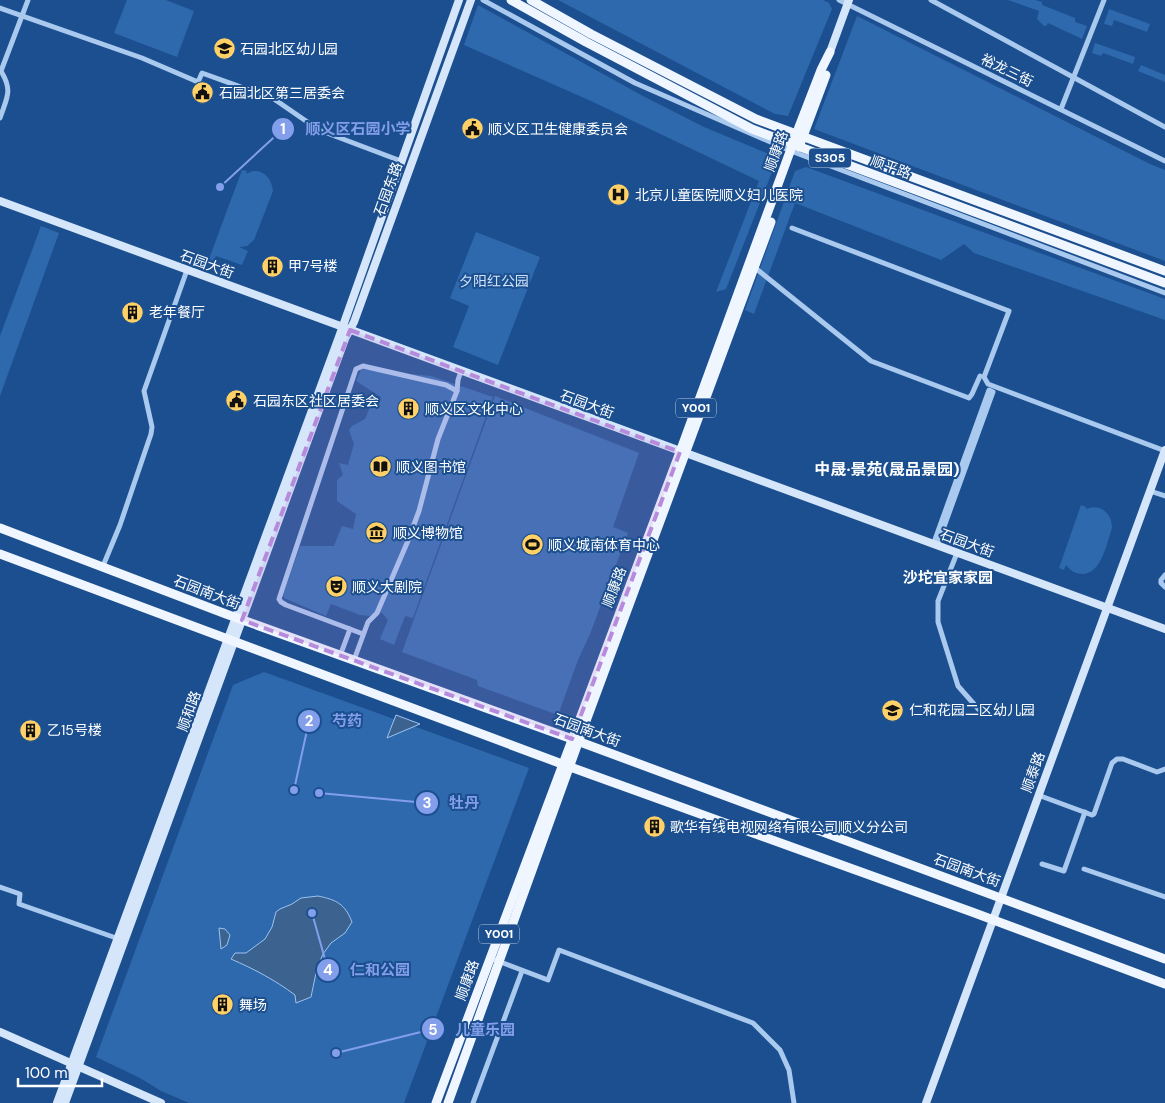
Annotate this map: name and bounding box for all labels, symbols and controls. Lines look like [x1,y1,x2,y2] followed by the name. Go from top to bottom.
[212,37,236,61] school or university icon: 石园北区幼儿园
[240,40,338,58] place label: 石园北区幼儿园
[978,50,1036,90] street label: 裕龙三街
[191,81,215,105] public building icon: 石园北区第三居委会
[219,84,345,102] place label: 石园北区第三居委会
[271,114,421,144] callout: 顺义区石园小学
[460,117,484,141] public building icon: 顺义区卫生健康委员会
[280,119,286,139] text: 1
[305,119,411,139] text: 顺义区石园小学
[488,120,628,138] place label: 顺义区卫生健康委员会
[760,128,792,174] street label: 顺康路
[809,148,851,168] road number: S305
[868,151,914,183] street label: 顺平路
[370,160,406,218] street label: 石园东路
[607,183,631,207] hospital icon: 北京儿童医院顺义妇儿医院
[635,186,803,204] place label: 北京儿童医院顺义妇儿医院
[178,246,236,282] street label: 石园大街
[260,254,284,278] building icon: 甲7号楼
[288,257,337,275] place label: 甲7号楼
[459,272,529,290] park label: 夕阳红公园
[121,300,145,324] building icon: 老年餐厅
[149,303,205,321] place label: 老年餐厅
[558,386,616,422] street label: 石园大街
[225,389,249,413] public building icon: 石园东区社区居委会
[253,392,379,410] place label: 石园东区社区居委会
[397,397,421,421] building icon: 顺义区文化中心
[676,398,716,418] road number: Y001
[425,400,523,418] place label: 顺义区文化中心
[368,455,392,479] library icon: 顺义图书馆
[396,458,466,476] place label: 顺义图书馆
[815,459,960,480] district label: 中晟·景苑(晟品景园)
[365,521,389,545] museum icon: 顺义博物馆
[393,524,463,542] place label: 顺义博物馆
[938,525,996,561] street label: 石园大街
[520,533,544,557] sports icon: 顺义城南体育中心
[548,536,660,554] place label: 顺义城南体育中心
[598,564,630,610] street label: 顺康路
[903,568,993,588] district label: 沙坨宜家家园
[171,571,243,613] street label: 石园南大街
[324,575,348,599] theatre icon: 顺义大剧院
[352,578,422,596] place label: 顺义大剧院
[173,688,205,734] street label: 顺和路
[881,698,905,722] school or university icon: 仁和花园二区幼儿园
[909,701,1035,719] place label: 仁和花园二区幼儿园
[297,706,372,736] callout: 芍药
[551,710,623,750] street label: 石园南大街
[305,711,314,731] text: 2
[332,711,362,731] text: 芍药
[19,718,43,742] building icon: 乙15号楼
[47,721,102,739] place label: 乙15号楼
[1017,749,1049,795] street label: 顺泰路
[414,788,489,818] callout: 牡丹
[422,793,432,813] text: 3
[449,793,479,813] text: 牡丹
[642,815,666,839] building icon: 歌华有线电视网络有限公司顺义分公司
[670,818,908,836] place label: 歌华有线电视网络有限公司顺义分公司
[931,850,1003,890] street label: 石园南大街
[479,924,519,944] road number: Y001
[315,955,420,985] callout: 仁和公园
[451,957,483,1003] street label: 顺康路
[323,960,333,980] text: 4
[350,960,410,980] text: 仁和公园
[211,993,235,1017] building icon: 舞场
[239,996,267,1014] place label: 舞场
[420,1014,525,1044] callout: 儿童乐园
[428,1020,438,1040] text: 5
[455,1020,515,1040] text: 儿童乐园
[18,1056,101,1088] scale bar
[25,1063,68,1083] text: 100 m

